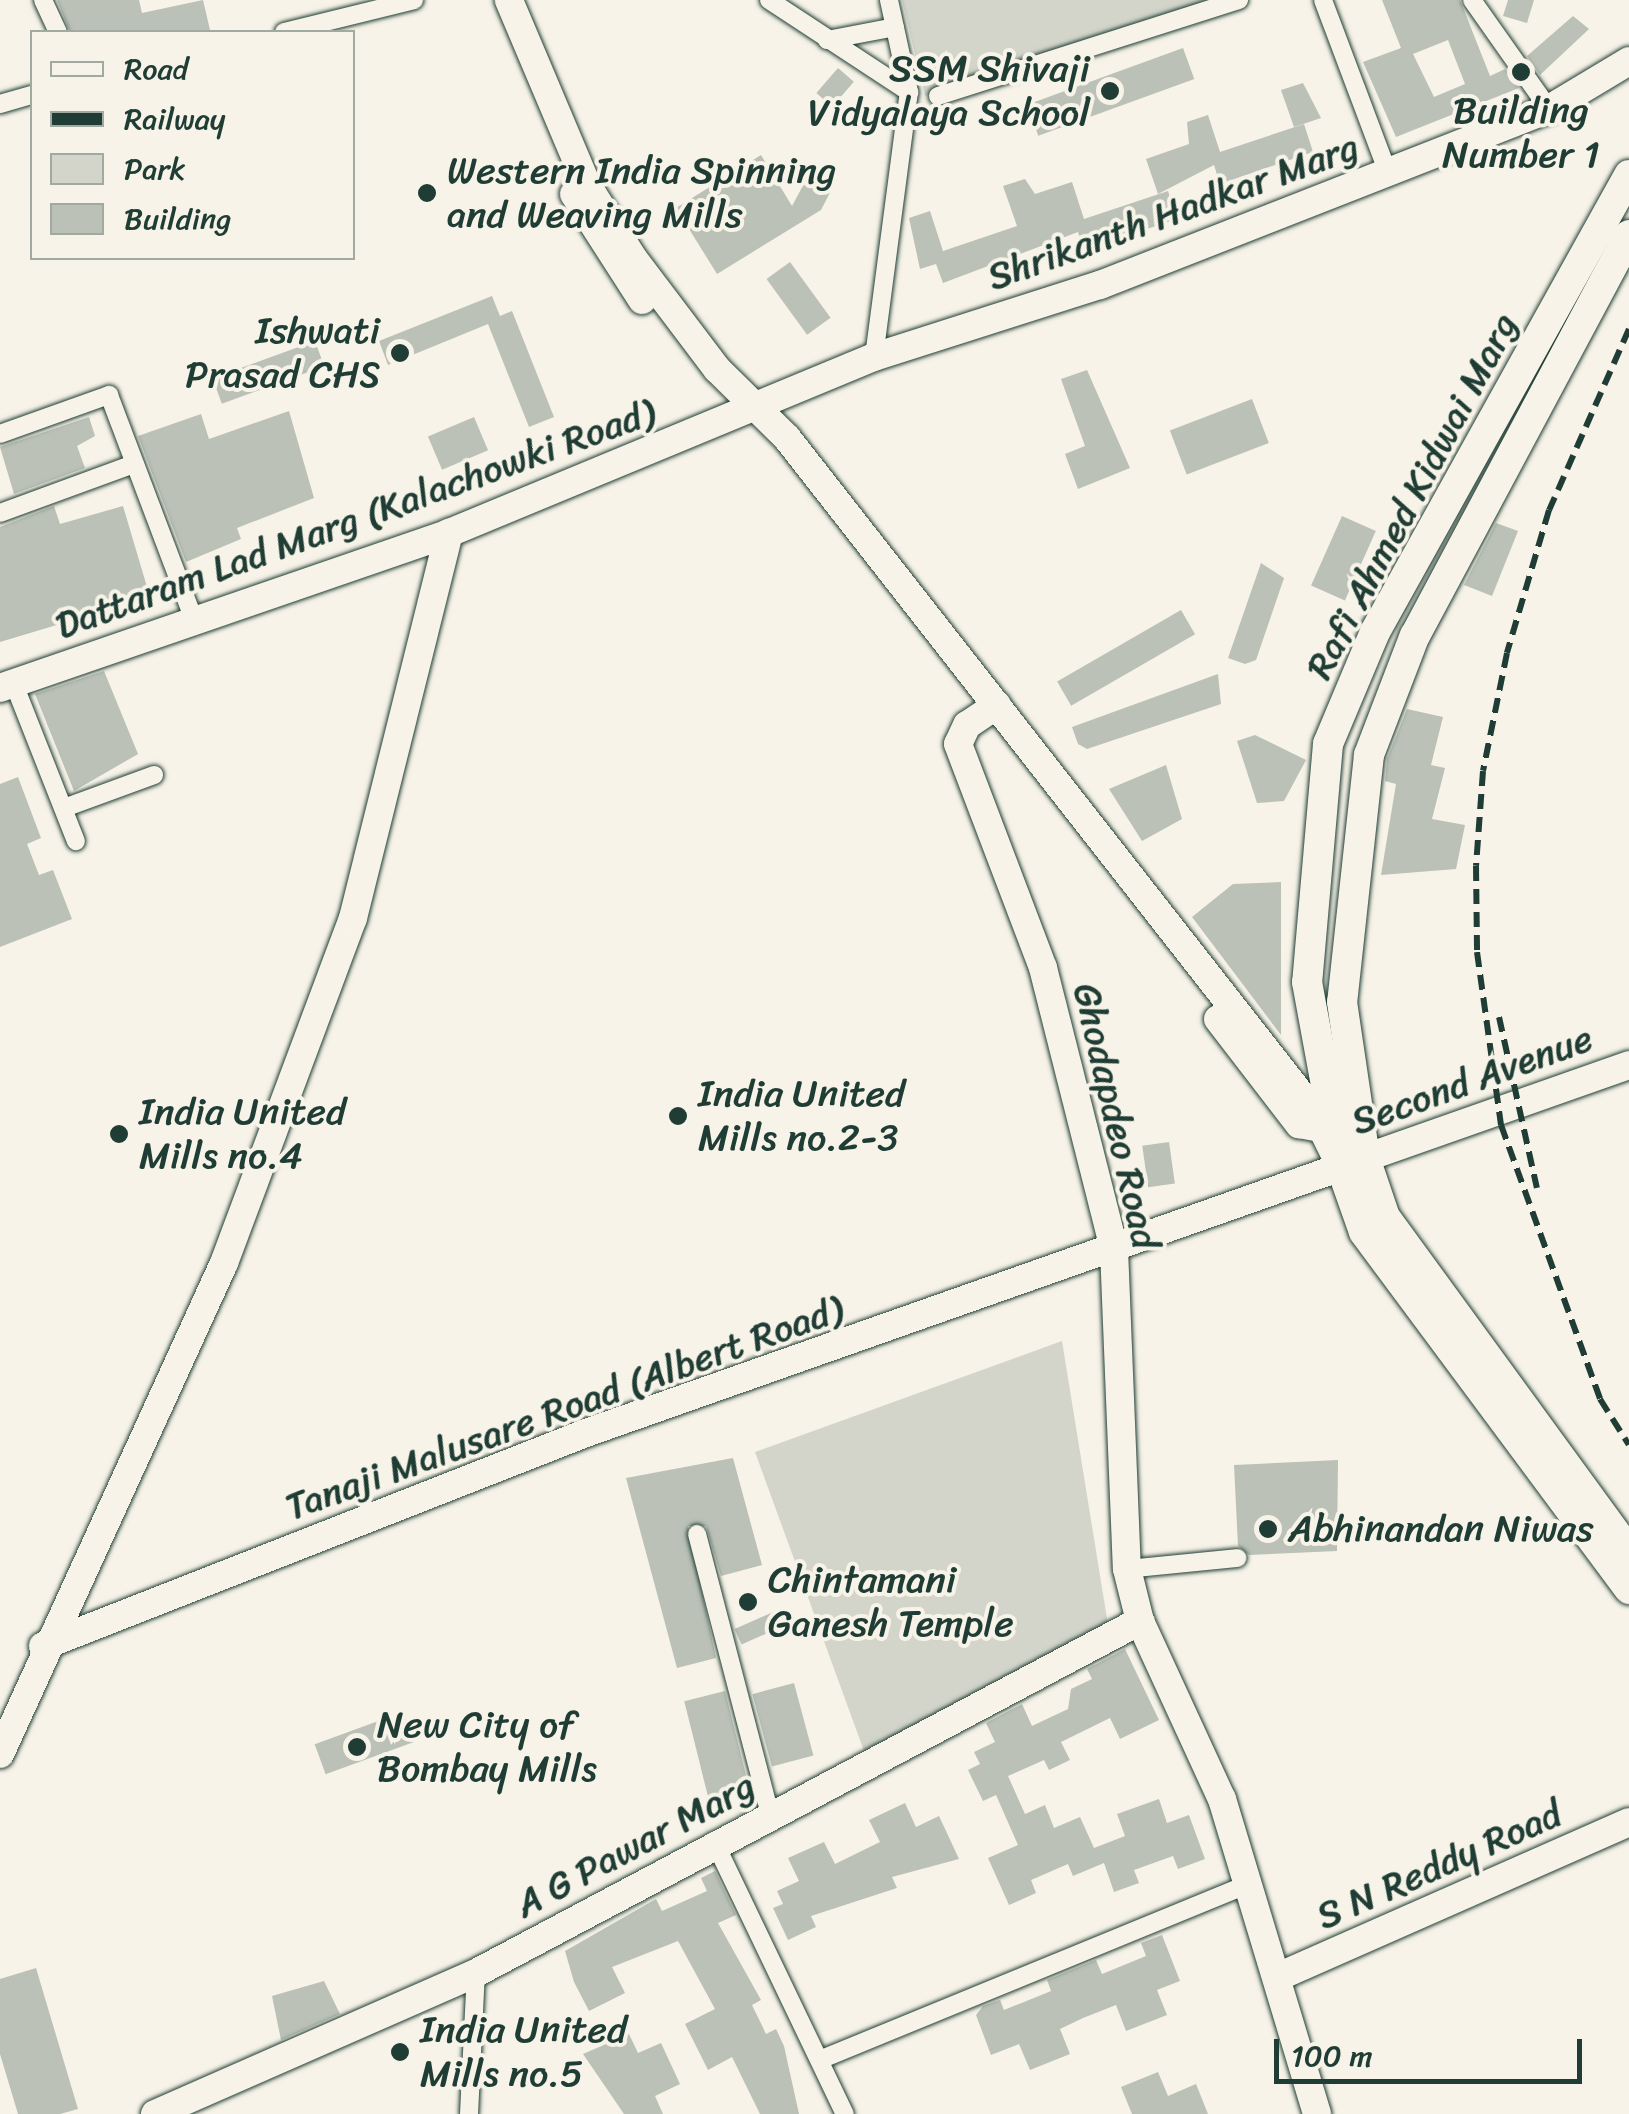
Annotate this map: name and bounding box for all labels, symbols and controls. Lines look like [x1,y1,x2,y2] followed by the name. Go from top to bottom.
[30,30,355,260] legend
[124,42,188,96] text: Road
[807,46,1090,136] place label: SSM Shivaji Vidyalaya School
[1510,61,1532,83] marker: Building Number 1
[1099,80,1121,102] marker: SSM Shivaji Vidyalaya School
[1442,88,1600,178] place label: Building Number 1
[124,92,225,146] text: Railway
[981,124,1365,300] street label: Shrikanth Hadkar Marg
[124,142,186,196] text: Park
[447,148,836,238] place label: Western India Spinning and Weaving Mills
[416,182,438,204] marker: Western India Spinning and Weaving Mills
[124,192,231,246] text: Building
[1296,305,1528,687] street label: Rafi Ahmed Kidwai Marg
[185,308,380,398] place label: Ishwati Prasad CHS
[389,342,411,364] marker: Ishwati Prasad CHS
[50,389,660,649] street label: Dattaram Lad Marg (Kalachowki Road)
[1063,979,1169,1253] street label: Ghodapdeo Road
[1345,1015,1599,1145] street label: Second Avenue
[698,1071,905,1160] place label: India United Mills no.2-3
[139,1089,346,1178] place label: India United Mills no.4
[667,1105,689,1127] marker: India United Mills no.2-3
[108,1123,130,1145] marker: India United Mills no.4
[279,1286,849,1530] street label: Tanaji Malusare Road (Albert Road)
[1288,1506,1594,1552] place label: Abhinandan Niwas
[1257,1518,1279,1540] marker: Abhinandan Niwas
[768,1557,1015,1646] place label: Chintamani Ganesh Temple
[737,1591,759,1613] marker: Chintamani Ganesh Temple
[377,1702,597,1792] place label: New City of Bombay Mills
[346,1736,368,1758] marker: New City of Bombay Mills
[507,1762,763,1928] street label: A G Pawar Marg
[1309,1791,1569,1939] street label: S N Reddy Road
[420,2007,627,2096] place label: India United Mills no.5
[1279,2019,1586,2081] scale bar
[1291,2029,1373,2083] text: 100 m
[389,2041,411,2063] marker: India United Mills no.5

